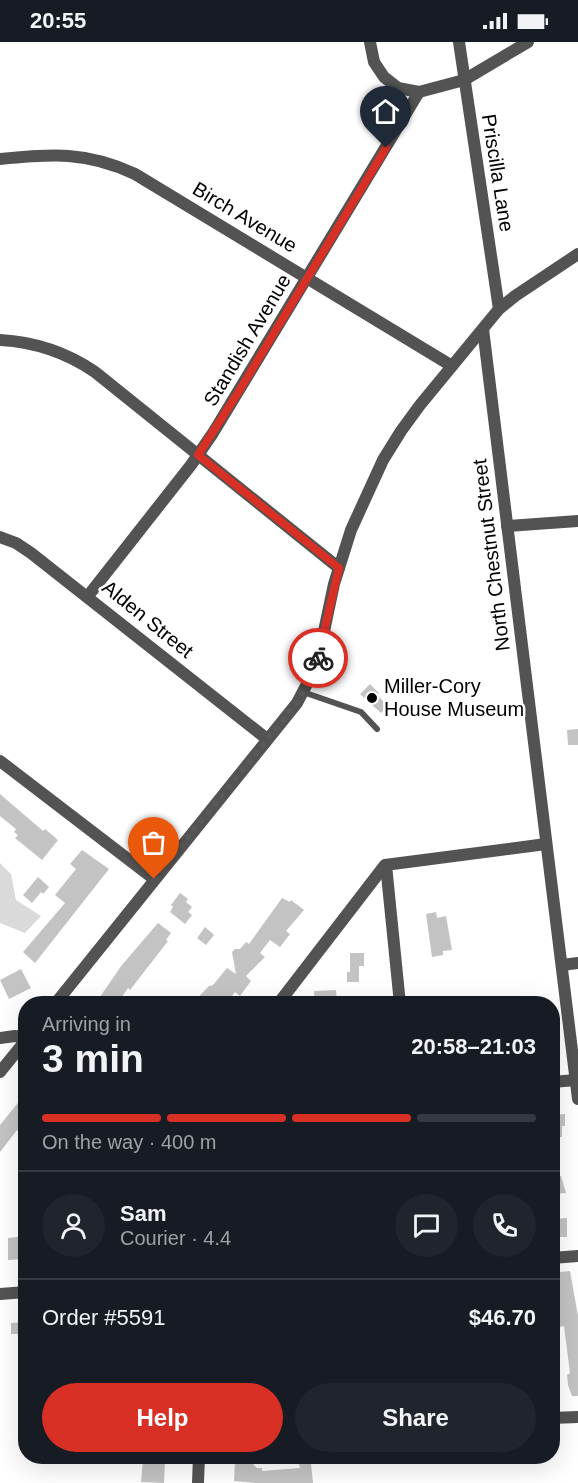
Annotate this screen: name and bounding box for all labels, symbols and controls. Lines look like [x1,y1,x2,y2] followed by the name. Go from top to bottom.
[30,8,86,33] text: 20:55
[360,86,411,148] pin
[369,95,402,128] icon: home
[478,113,518,233] street label: Priscilla Lane
[189,177,301,257] street label: Birch Avenue
[199,270,295,410] street label: Standish Avenue
[468,457,514,652] street label: North Chestnut Street
[98,576,198,662] street label: Alden Street
[288,628,348,688] courier
[302,642,335,675] icon: bike
[384,675,524,720] place label: Miller-Cory House Museum
[365,691,379,705] marker: Miller-Cory House Museum
[128,817,179,879] pin
[137,826,170,859] icon: bag
[42,1013,131,1035] text: Arriving in
[411,1034,536,1059] text: 20:58–21:03
[42,1037,144,1080] text: 3 min
[42,1131,217,1153] text: On the way · 400 m
[42,1194,105,1257] button: person
[395,1194,458,1257] button: chat
[473,1194,536,1257] button: phone
[120,1201,166,1226] text: Sam
[120,1227,231,1249] text: Courier · 4.4
[42,1305,166,1330] text: Order #5591
[469,1305,536,1330] text: $46.70
[42,1383,283,1452] button: Help
[295,1383,536,1452] button: Share

